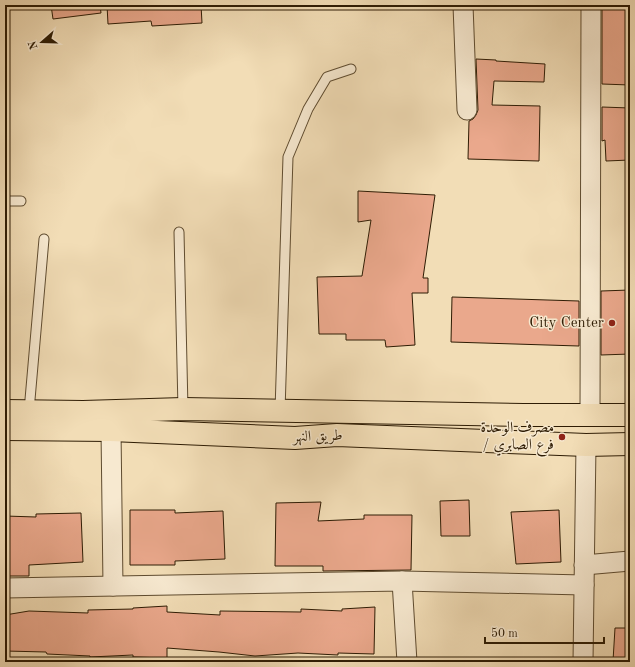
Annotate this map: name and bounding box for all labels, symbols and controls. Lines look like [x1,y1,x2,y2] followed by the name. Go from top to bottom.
[22,22,62,62] north arrow
[27,39,41,51] text: N
[529,316,604,331] place label: City Center
[607,318,617,328] marker: City Center
[481,421,554,457] place label: مصرف الوحدة / فرع الصابري
[291,429,343,446] street label: طريق النهر
[557,432,567,442] marker: مصرف الوحدة / فرع الصابري
[485,619,604,645] scale bar
[491,627,518,640] text: 50 m

